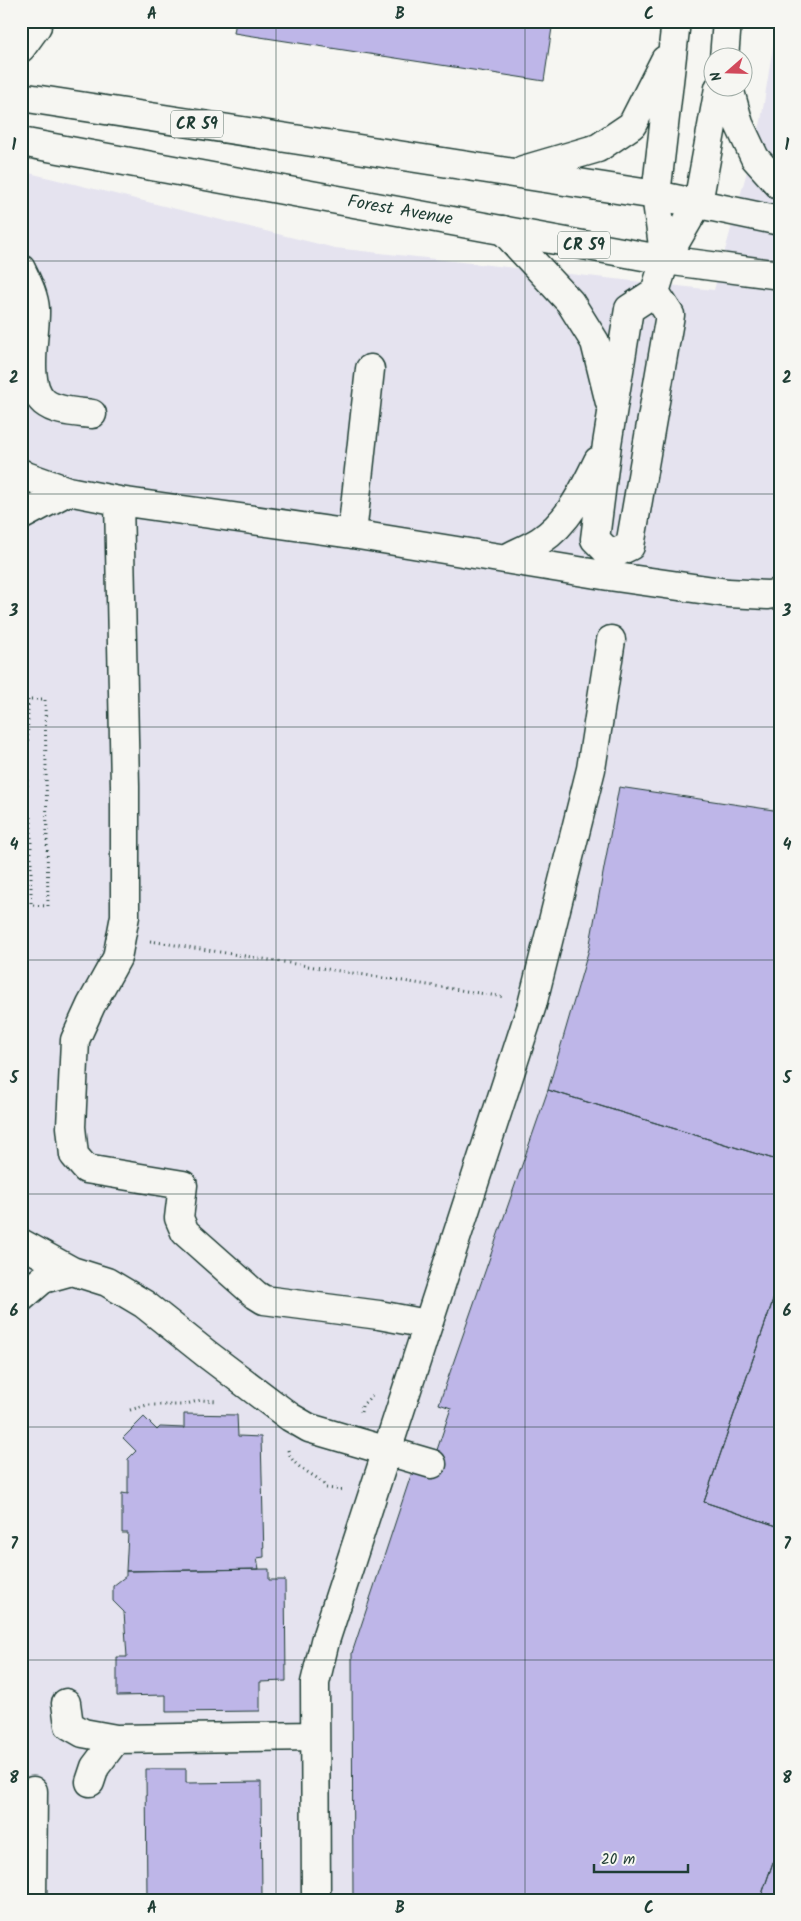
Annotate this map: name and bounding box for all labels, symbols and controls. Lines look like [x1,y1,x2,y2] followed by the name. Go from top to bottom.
[147,2,157,27] text: A
[395,2,405,27] text: B
[644,2,654,27] text: C
[704,48,754,98] north arrow
[705,68,729,84] text: N
[171,110,223,138] road number: CR 59
[12,133,17,158] text: 1
[785,133,790,158] text: 1
[345,187,455,235] street label: Forest Avenue
[558,232,610,258] road number: CR 59
[9,366,19,391] text: 2
[782,366,792,391] text: 2
[9,599,19,624] text: 3
[782,599,792,624] text: 3
[10,833,19,858] text: 4
[783,833,792,858] text: 4
[9,1066,20,1091] text: 5
[782,1066,793,1091] text: 5
[10,1299,19,1324] text: 6
[783,1299,792,1324] text: 6
[10,1532,18,1557] text: 7
[783,1532,791,1557] text: 7
[9,1766,19,1791] text: 8
[782,1766,792,1791] text: 8
[594,1841,687,1873] scale bar
[601,1848,635,1872] text: 20 m
[147,1896,157,1921] text: A
[395,1896,405,1921] text: B
[644,1896,654,1921] text: C

